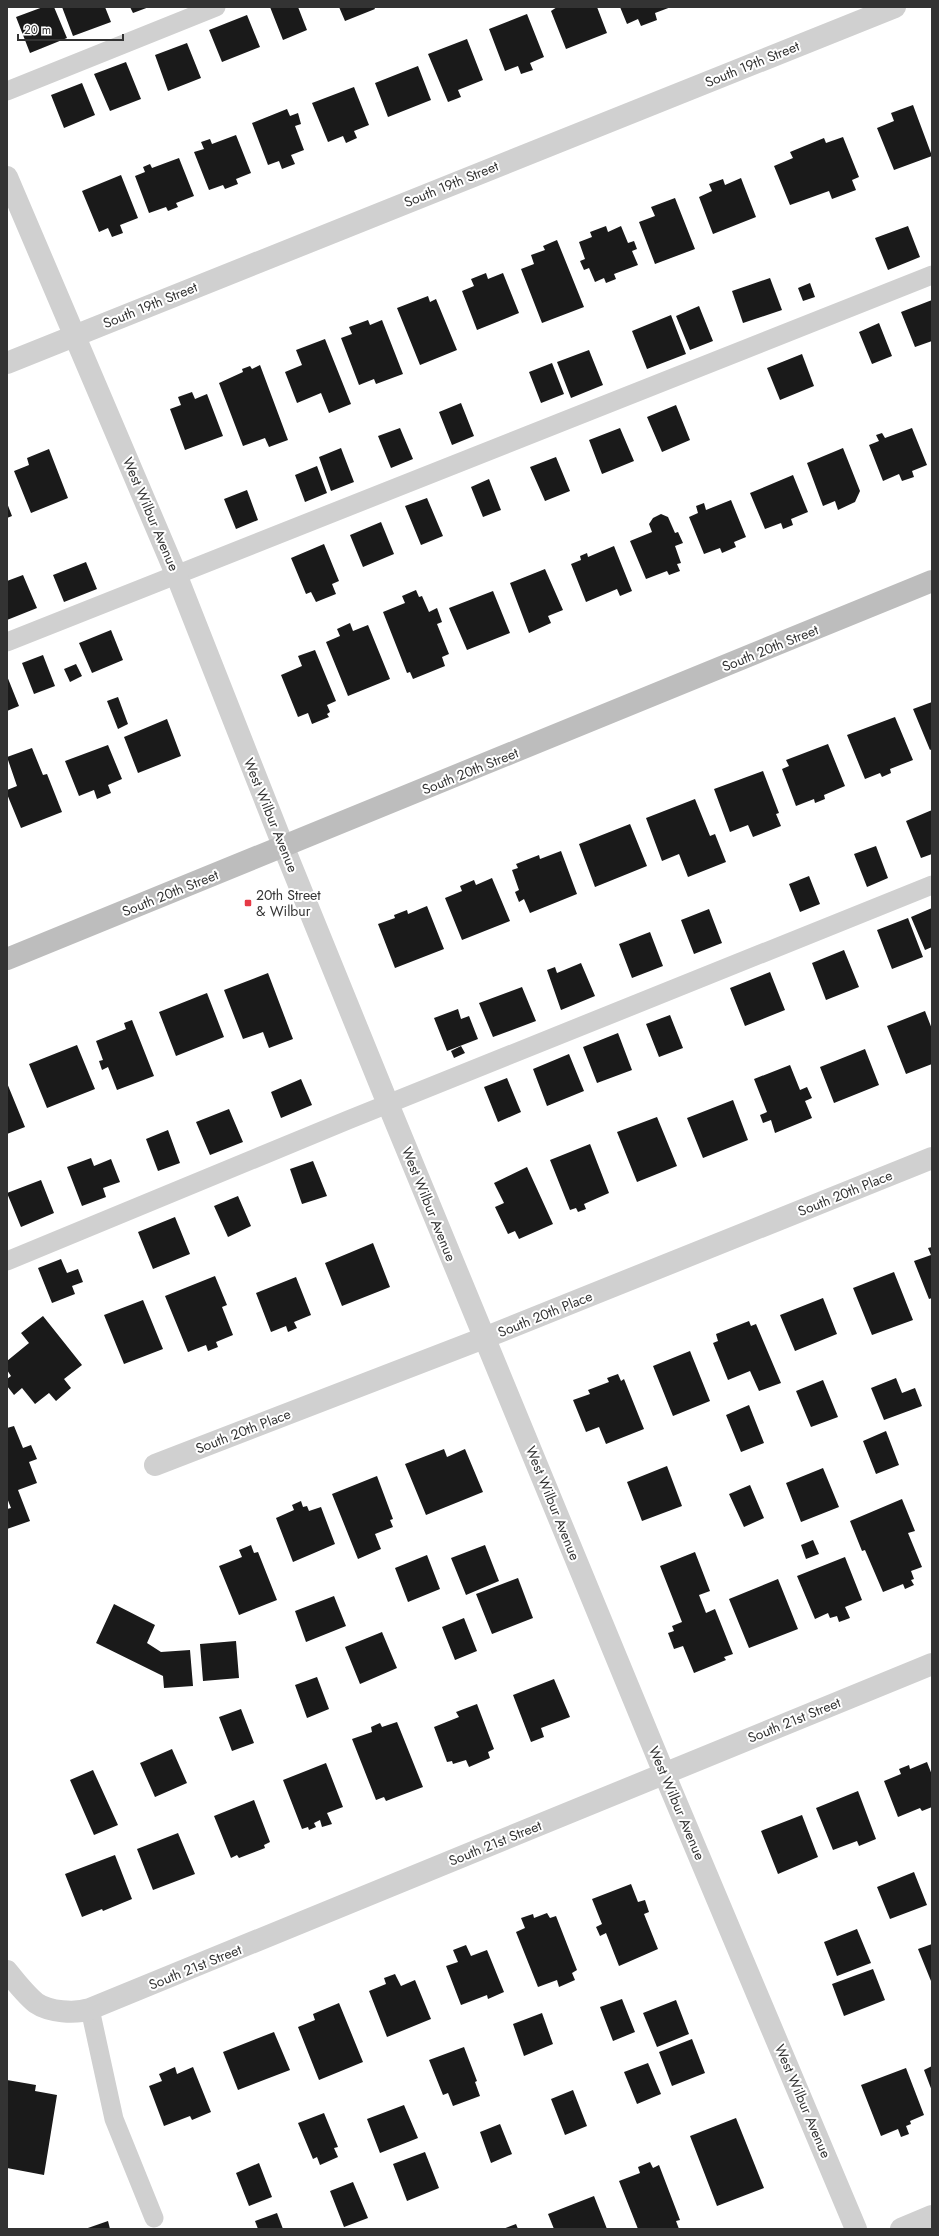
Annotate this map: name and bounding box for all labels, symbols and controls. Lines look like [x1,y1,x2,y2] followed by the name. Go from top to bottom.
[18,16,123,42] scale bar
[24,21,51,39] text: 20 m
[702,36,803,92] street label: South 19th Street
[401,156,502,212] street label: South 19th Street
[100,277,201,333] street label: South 19th Street
[118,454,184,574] street label: West Wilbur Avenue
[719,619,822,676] street label: South 20th Street
[419,742,522,799] street label: South 20th Street
[239,755,303,875] street label: West Wilbur Avenue
[119,864,222,921] street label: South 20th Street
[256,885,321,921] place label: 20th Street & Wilbur
[243,898,253,908] marker: 20th Street & Wilbur
[397,1144,461,1264] street label: West Wilbur Avenue
[795,1165,895,1221] street label: South 20th Place
[495,1286,595,1342] street label: South 20th Place
[193,1404,293,1458] street label: South 20th Place
[521,1443,585,1563] street label: West Wilbur Avenue
[745,1692,844,1748] street label: South 21st Street
[644,1743,710,1863] street label: West Wilbur Avenue
[446,1815,545,1871] street label: South 21st Street
[146,1939,245,1995] street label: South 21st Street
[770,2041,836,2161] street label: West Wilbur Avenue

